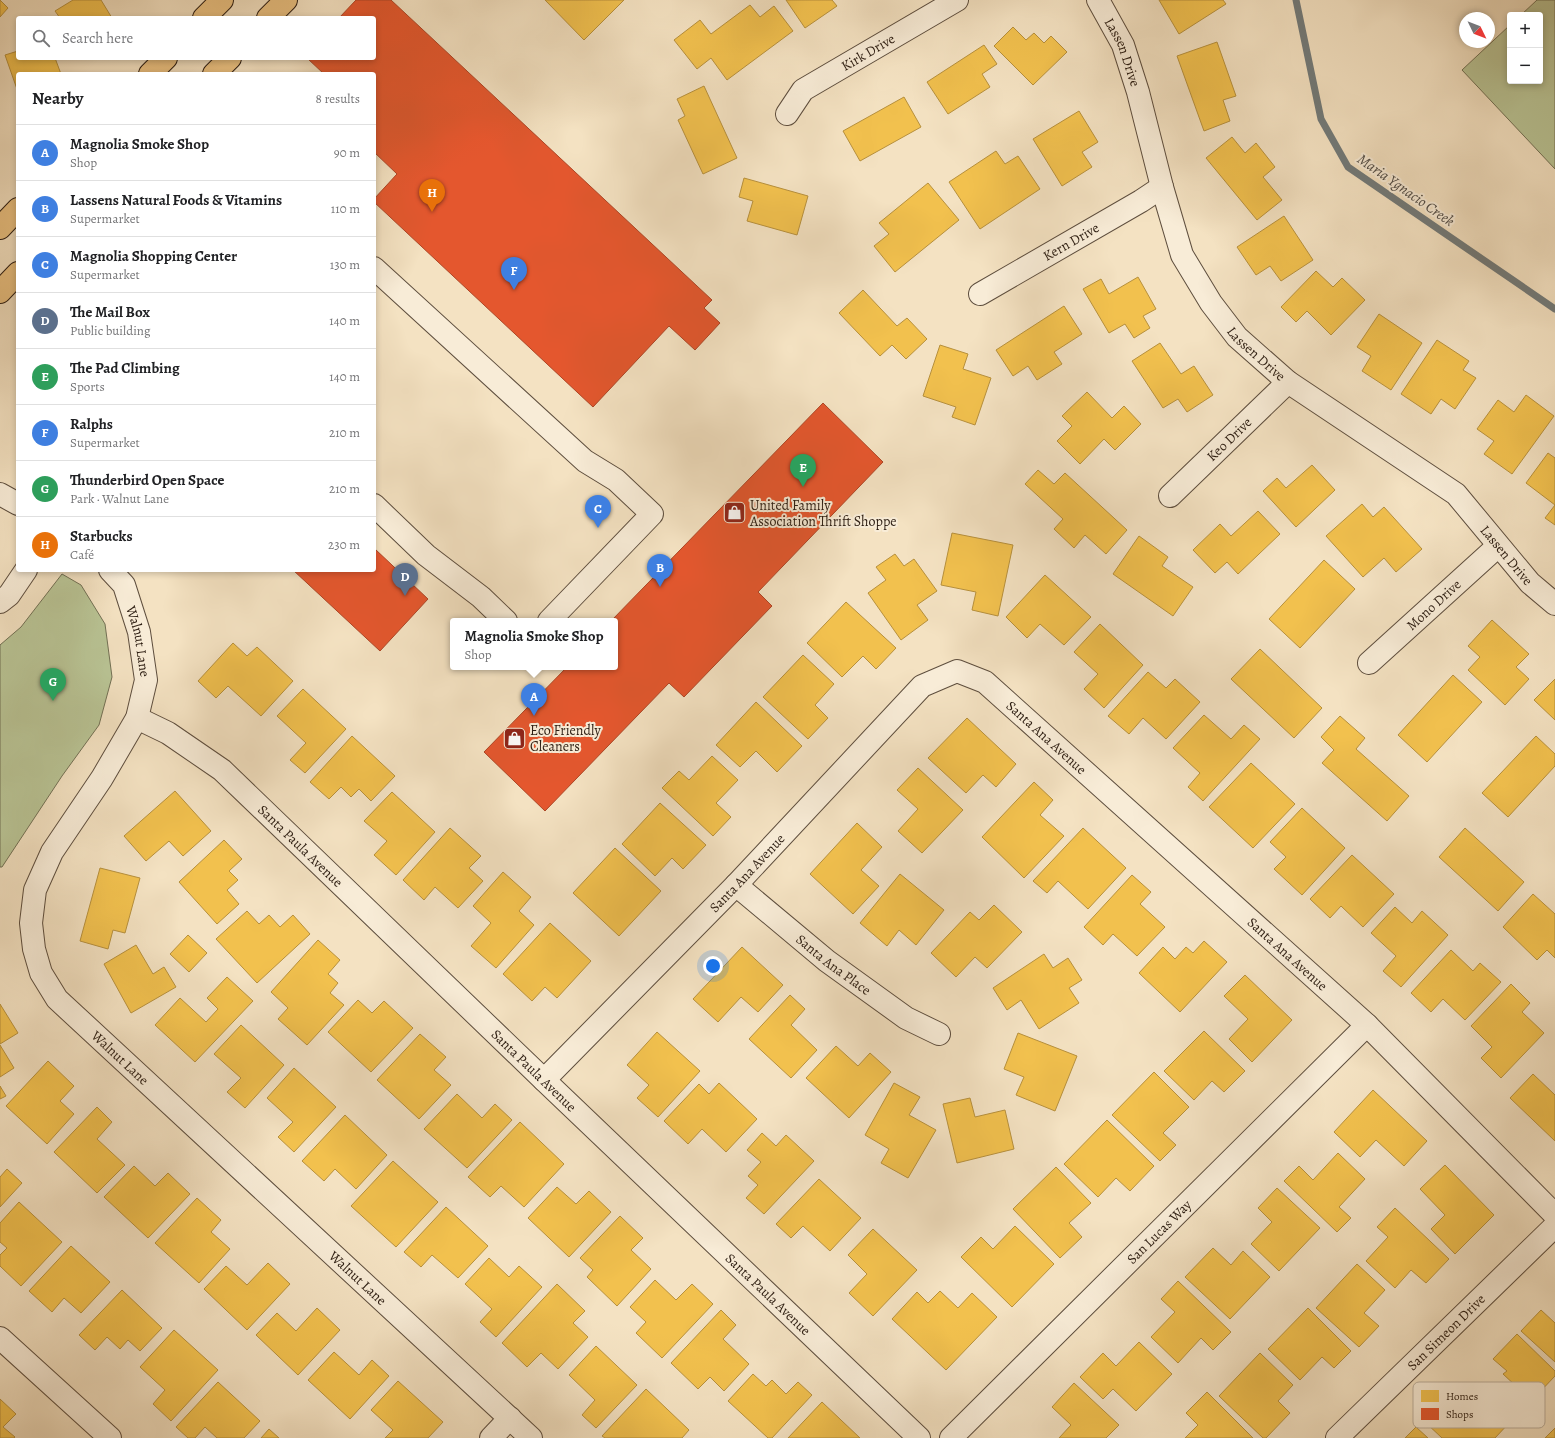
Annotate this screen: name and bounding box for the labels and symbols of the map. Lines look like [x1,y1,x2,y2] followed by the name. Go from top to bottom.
[1459,12,1495,48] north arrow
[1100,14,1145,89] street label: Lassen Drive
[837,29,898,75] street label: Kirk Drive
[1353,149,1459,231] water label: Maria Ygnacio Creek
[419,179,445,212] pin: H
[1039,218,1103,265] street label: Kern Drive
[501,257,527,290] pin: F
[1223,322,1290,385] street label: Lassen Drive
[1202,413,1256,465] street label: Keo Drive
[790,454,816,487] pin: E
[585,495,611,528] pin: C
[749,496,897,531] place label: United Family Association Thrift Shoppe
[721,500,747,526] shop icon: United Family Association Thrift Shoppe
[1476,521,1538,589] street label: Lassen Drive
[647,554,673,587] pin: B
[392,563,418,596] pin: D
[1402,575,1465,634] street label: Mono Drive
[121,602,155,678] street label: Walnut Lane
[40,668,66,701] pin: G
[521,683,547,716] pin: A
[1002,696,1091,778] street label: Santa Ana Avenue
[530,721,601,756] place label: Eco Friendly Cleaners
[501,725,527,751] shop icon: Eco Friendly Cleaners
[254,800,347,891] street label: Santa Paula Avenue
[705,829,789,916] street label: Santa Ana Avenue
[1243,913,1332,995] street label: Santa Ana Avenue
[792,930,875,999] street label: Santa Ana Place
[703,956,723,976] your location
[87,1025,153,1089] street label: Walnut Lane
[487,1025,581,1116] street label: Santa Paula Avenue
[1122,1195,1196,1268] street label: San Lucas Way
[324,1246,391,1309] street label: Walnut Lane
[721,1249,815,1339] street label: Santa Paula Avenue
[1403,1290,1489,1374] street label: San Simeon Drive
[1413,1382,1545,1428] legend
[1446,1389,1478,1404] text: Homes
[1446,1407,1473,1422] text: Shops

